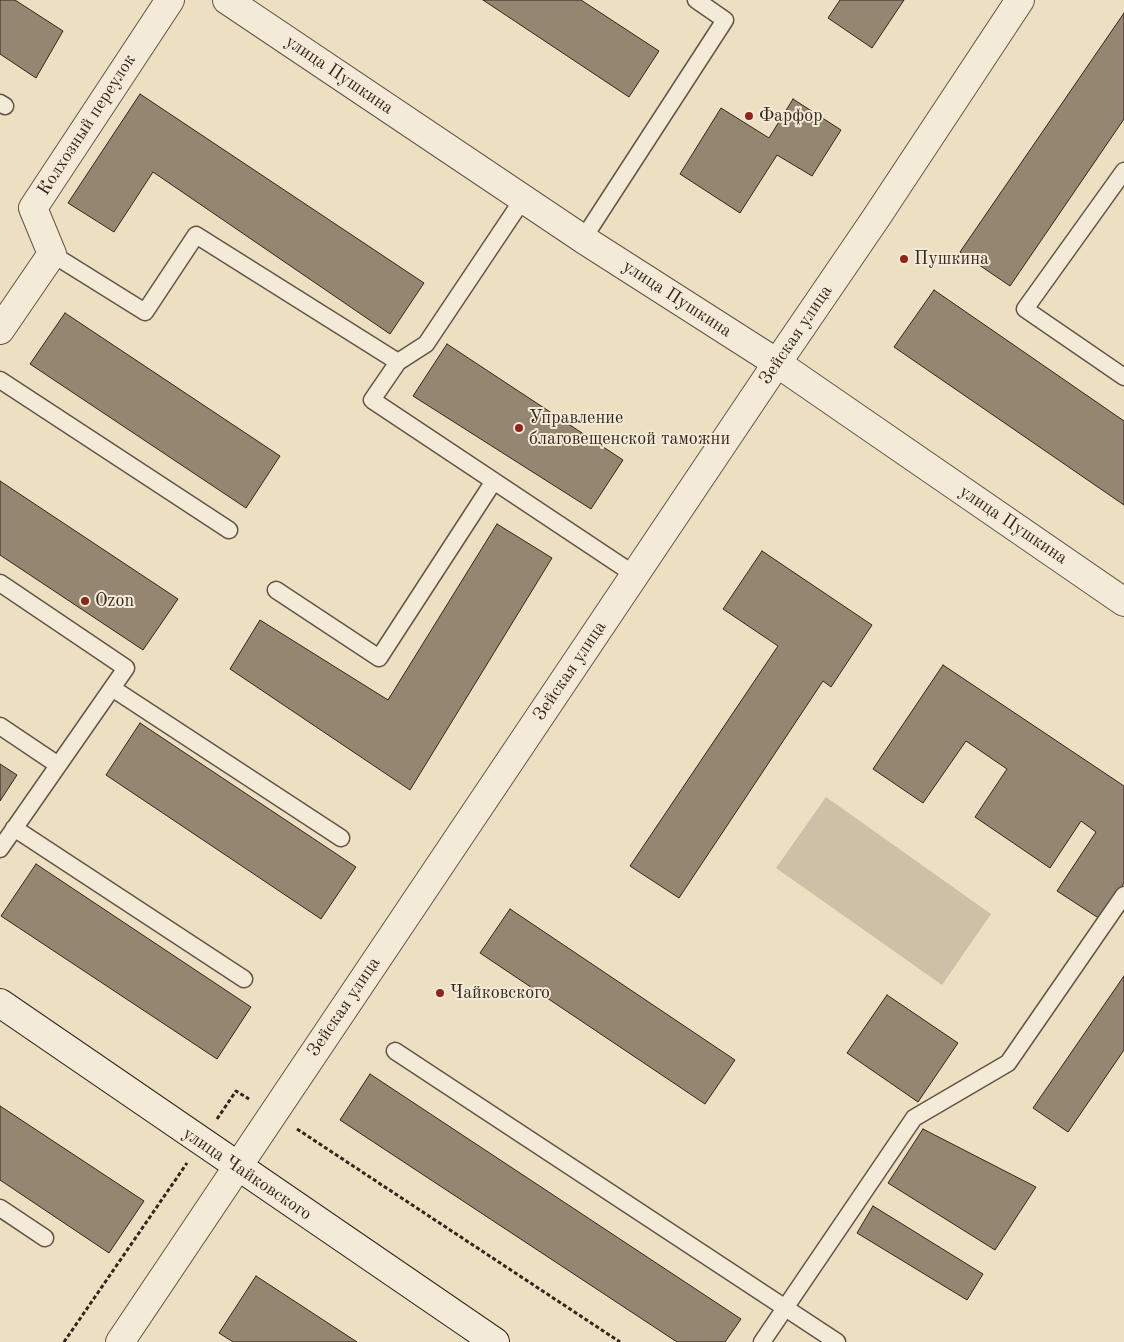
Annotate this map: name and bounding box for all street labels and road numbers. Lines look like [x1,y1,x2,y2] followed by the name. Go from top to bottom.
[281,31,397,119] street label: улица Пушкина
[33,50,141,200] street label: Колхозный переулок
[618,256,736,342] street label: улица Пушкина
[755,281,837,389] street label: Зейская улица
[955,481,1071,569] street label: улица Пушкина
[529,617,611,725] street label: Зейская улица
[303,953,385,1061] street label: Зейская улица
[178,1123,316,1225] street label: улица Чайковского

